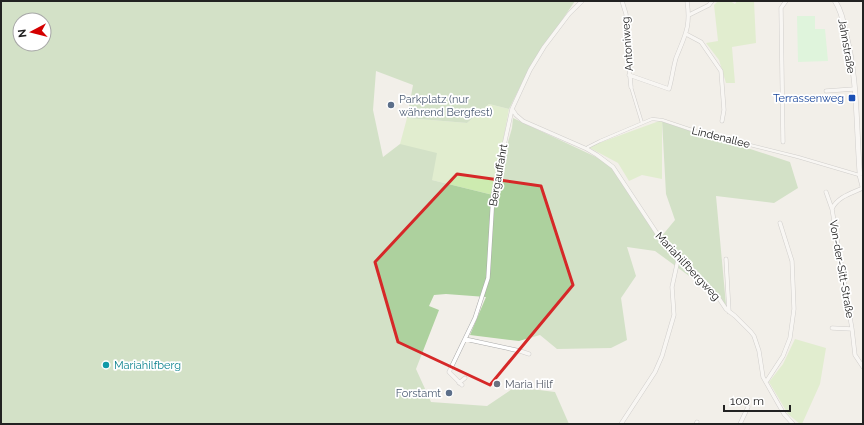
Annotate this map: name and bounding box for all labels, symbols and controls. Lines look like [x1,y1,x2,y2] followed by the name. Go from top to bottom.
[12,12,52,52] north arrow
[619,16,636,72] street label: Antoniweg
[835,18,858,75] street label: Jahnstraße
[16,28,30,38] text: N
[773,92,844,105] place label: Terrassenweg
[399,93,493,119] place label: Parkplatz (nur während Bergfest)
[847,93,857,103] marker: Terrassenweg
[386,100,396,110] marker: Parkplatz (nur während Bergfest)
[690,124,752,151] street label: Lindenallee
[487,143,510,207] street label: Bergauffahrt
[826,219,857,320] street label: Von-der-Sitt-Straße
[653,229,723,303] street label: Mariahilfbergweg
[114,359,181,372] place label: Mariahilfberg
[101,360,111,370] marker: Mariahilfberg
[505,378,553,391] place label: Maria Hilf
[492,379,502,389] marker: Maria Hilf
[396,387,441,400] place label: Forstamt
[724,387,790,413] scale bar
[444,388,454,398] marker: Forstamt
[730,394,764,408] text: 100 m

